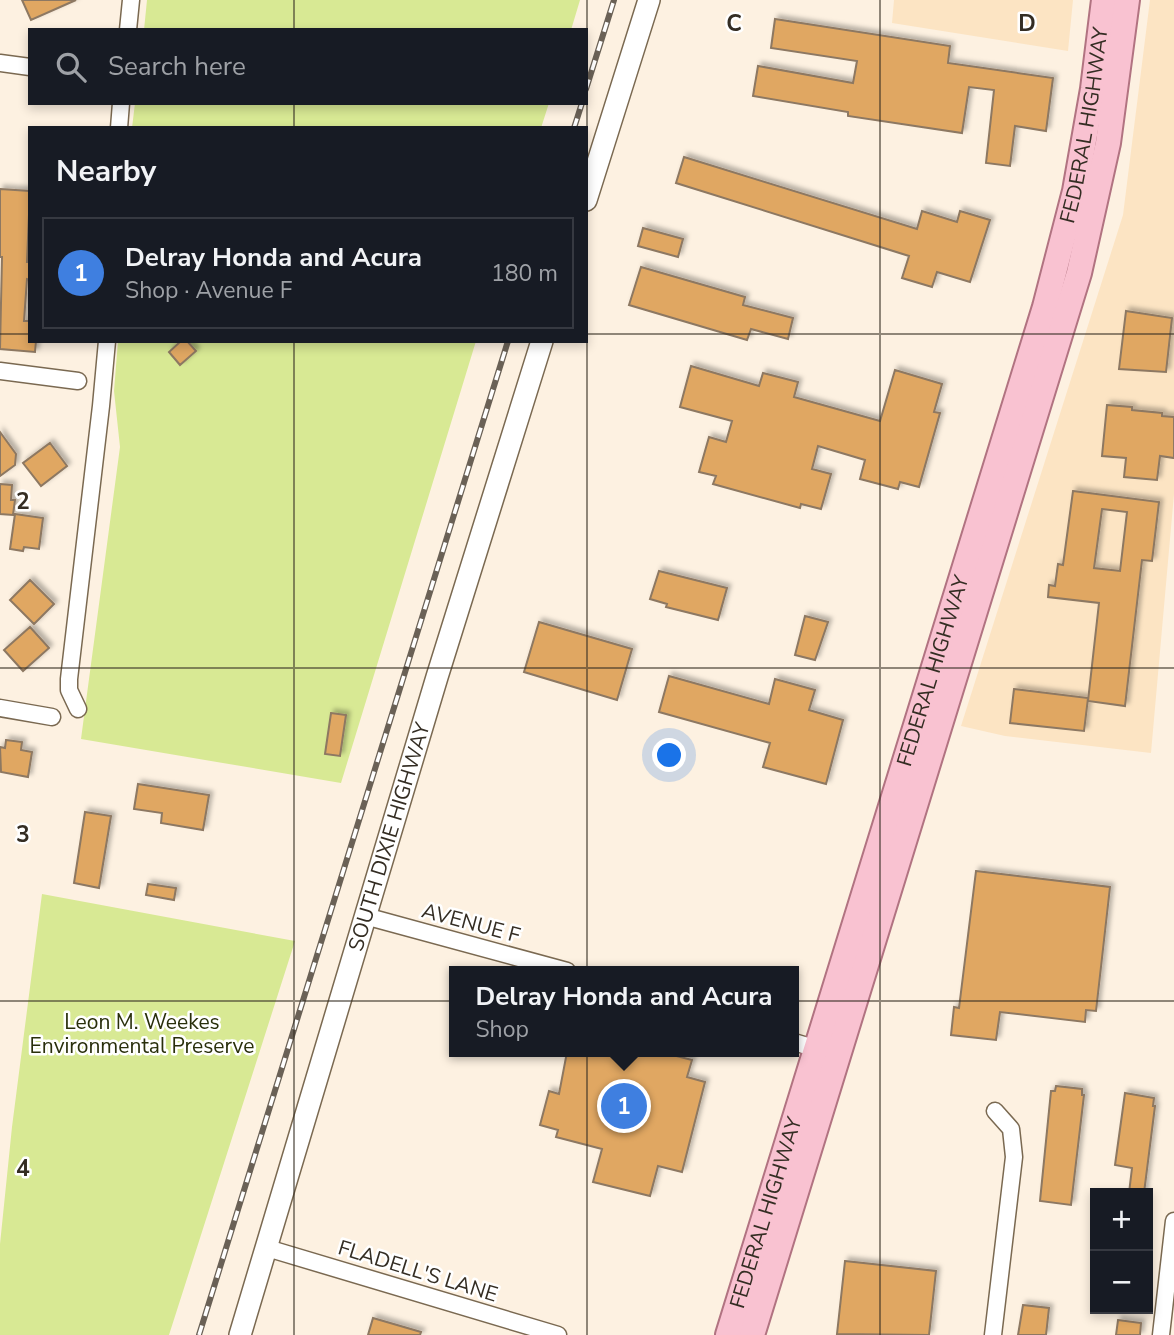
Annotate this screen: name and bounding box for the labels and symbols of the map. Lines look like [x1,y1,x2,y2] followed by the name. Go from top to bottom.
[726,8,742,39] text: C
[1018,8,1036,39] text: D
[1053,25,1115,226] street label: FEDERAL HIGHWAY
[16,486,30,517] text: 2
[890,571,976,770] street label: FEDERAL HIGHWAY
[342,719,437,954] street label: SOUTH DIXIE HIGHWAY
[652,738,686,772] your location
[16,819,30,850] text: 3
[419,896,523,950] street label: AVENUE F
[30,1008,254,1060] park label: Leon M. Weekes Environmental Preserve
[601,1080,647,1132] pin: 1
[723,1113,808,1312] street label: FEDERAL HIGHWAY
[16,1153,30,1184] text: 4
[335,1233,501,1309] street label: FLADELL'S LANE

